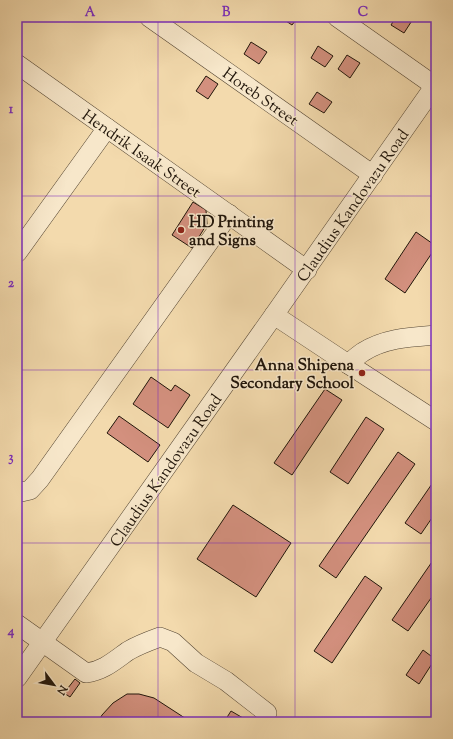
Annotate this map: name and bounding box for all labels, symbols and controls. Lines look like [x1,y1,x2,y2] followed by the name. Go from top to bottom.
[85,4,96,22] text: A
[222,4,231,22] text: B
[358,4,368,22] text: C
[217,63,303,133] street label: Horeb Street
[9,101,14,119] text: 1
[76,105,205,205] street label: Hendrik Isaak Street
[292,125,416,288] street label: Claudius Kandovazu Road
[189,212,274,253] place label: HD Printing and Signs
[176,225,186,235] marker: HD Printing and Signs
[8,275,15,293] text: 2
[230,355,355,396] place label: Anna Shipena Secondary School
[357,368,367,378] marker: Anna Shipena Secondary School
[105,390,229,553] street label: Claudius Kandovazu Road
[8,449,14,467] text: 3
[7,623,15,641] text: 4
[34,665,74,705] north arrow
[52,681,71,698] text: N

